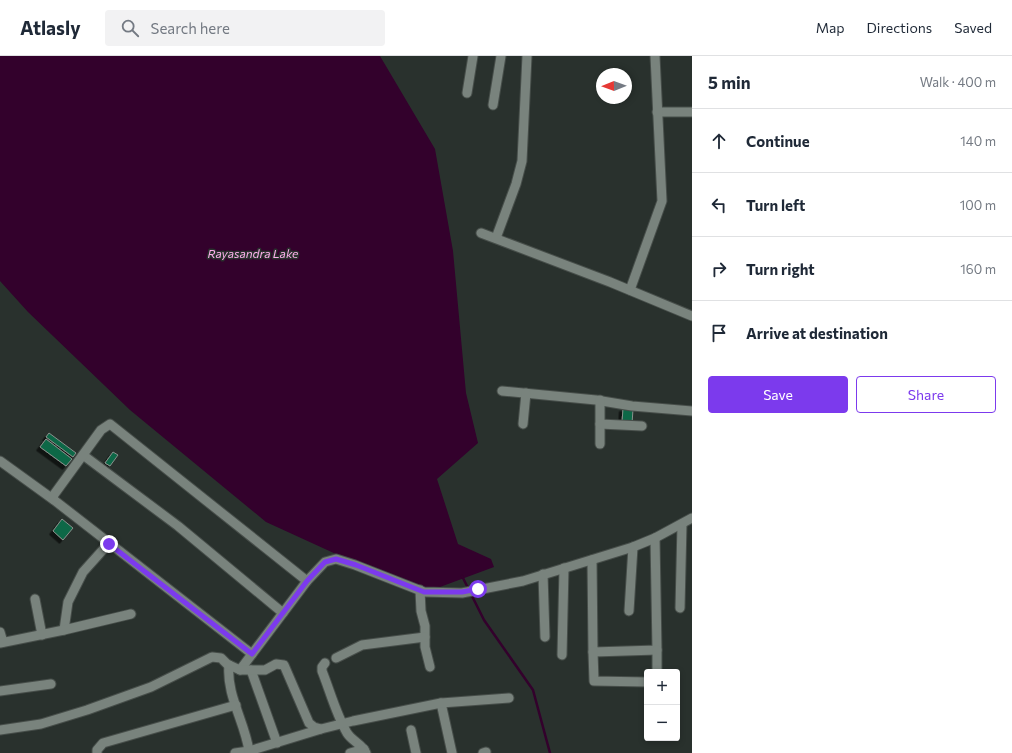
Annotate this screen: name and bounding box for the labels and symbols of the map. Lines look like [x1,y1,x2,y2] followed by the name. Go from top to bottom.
[596,68,632,104] north arrow
[208,246,299,260] water label: Rayasandra Lake
[100,535,118,553] route end
[469,580,487,598] route start

